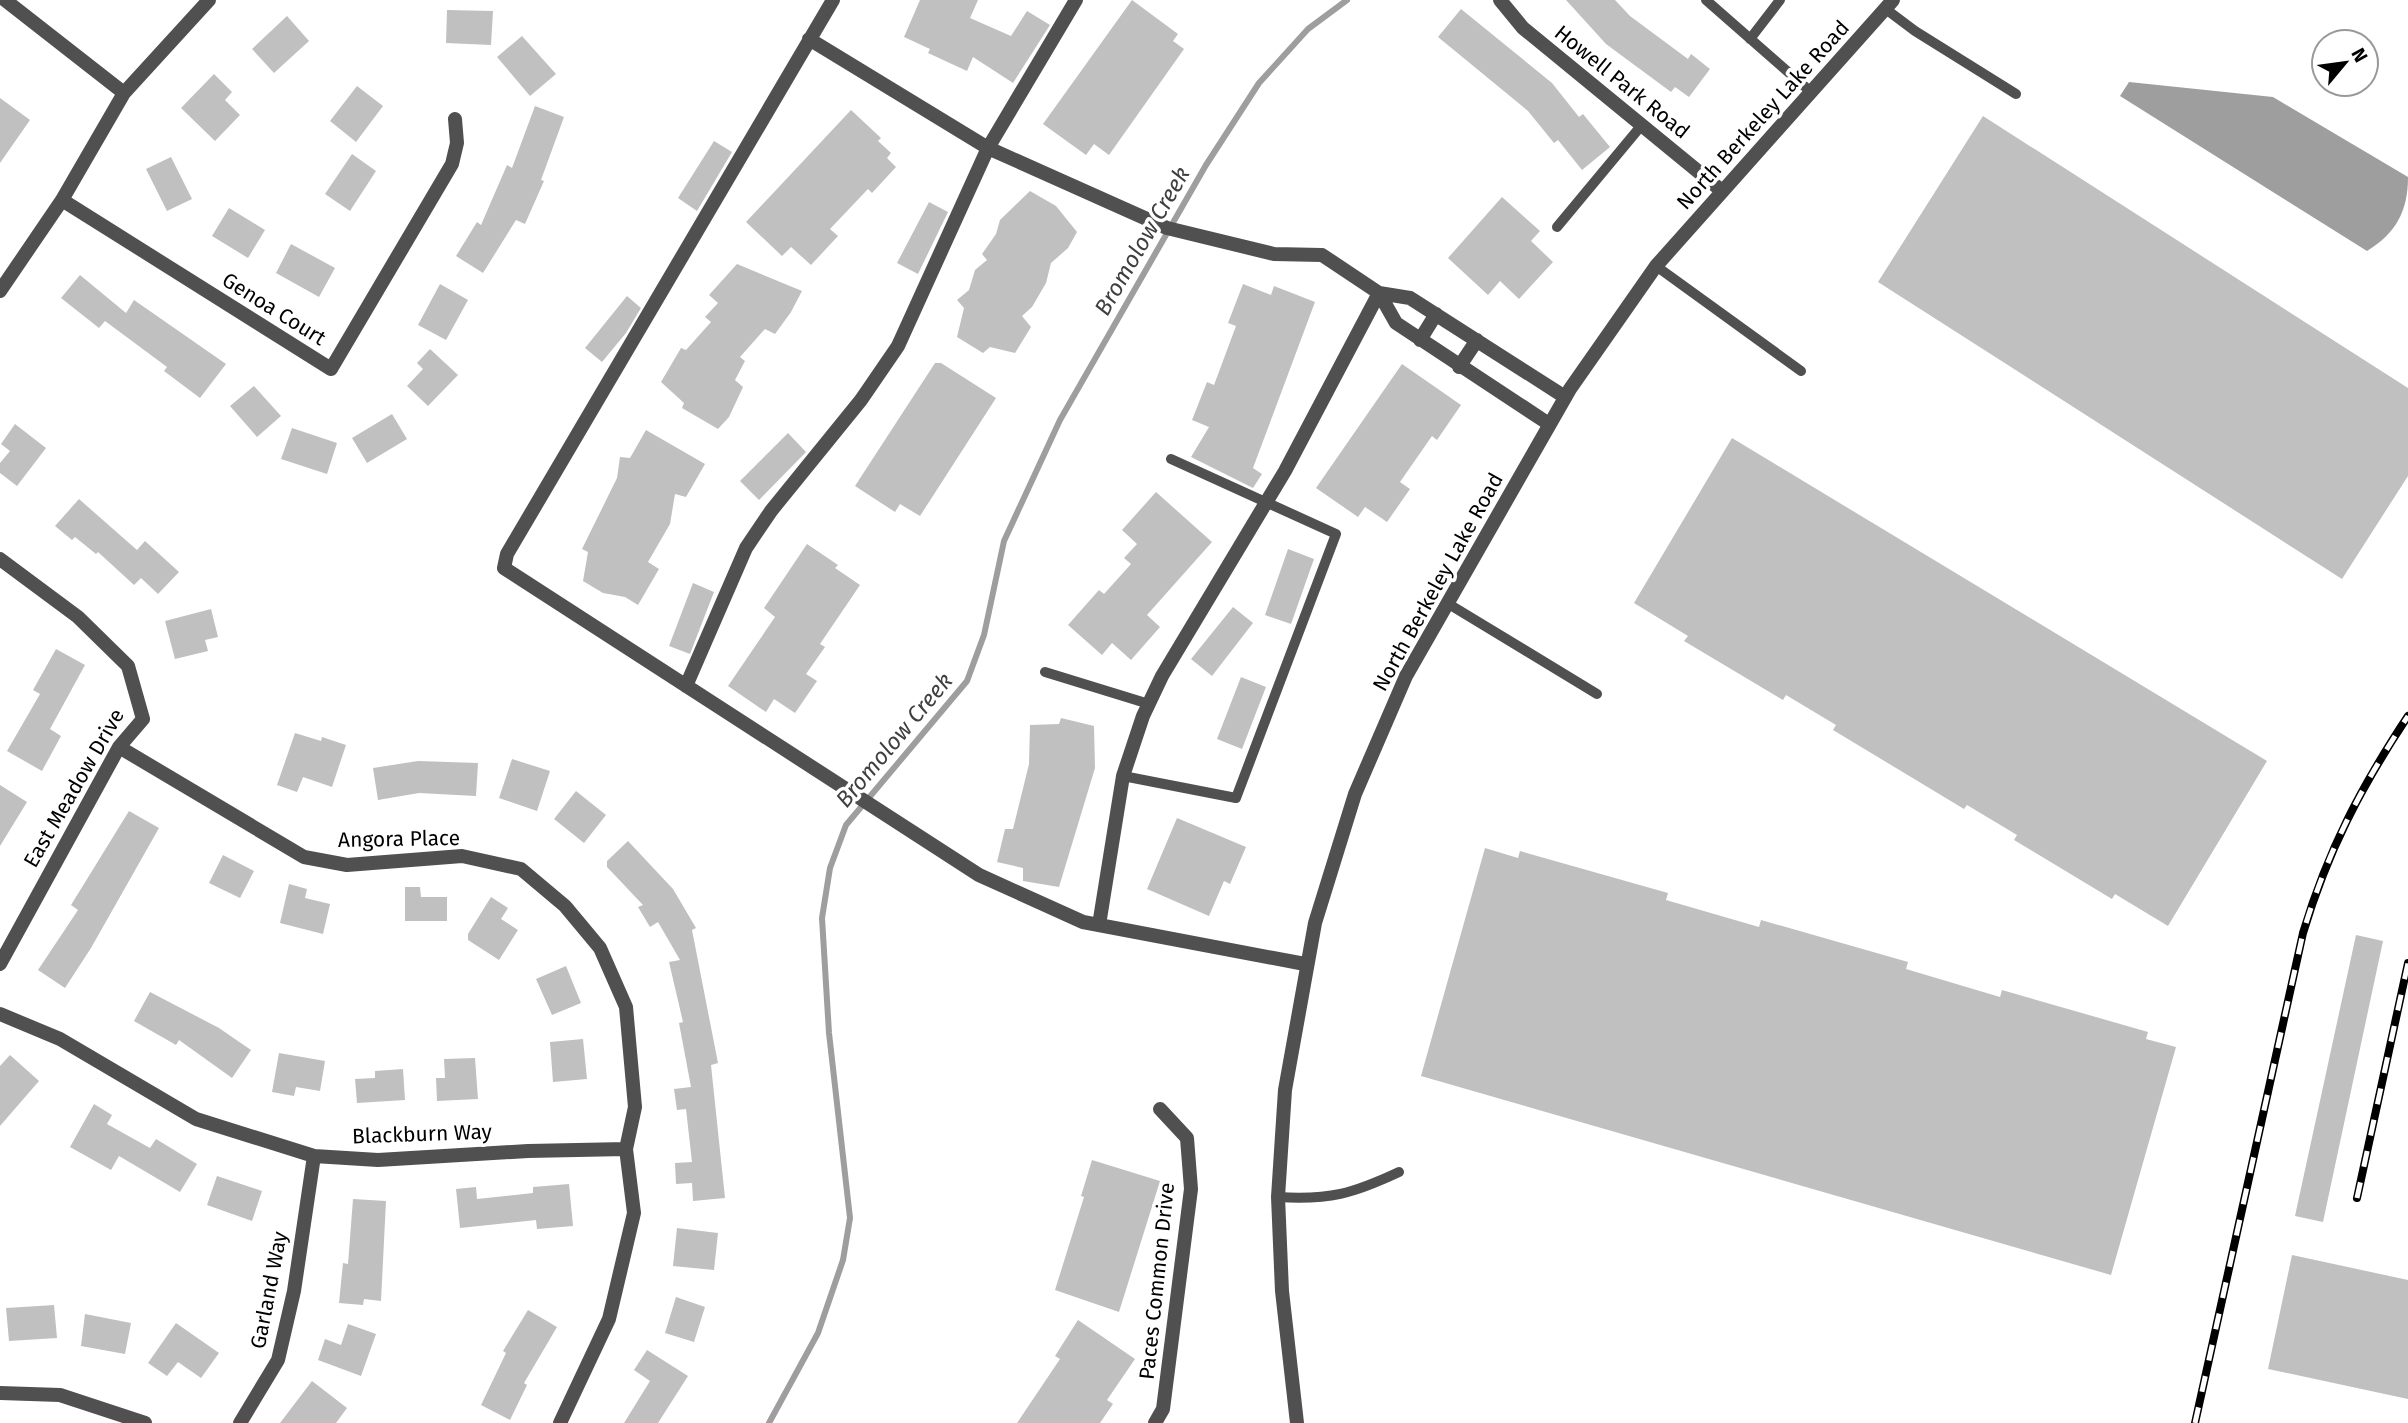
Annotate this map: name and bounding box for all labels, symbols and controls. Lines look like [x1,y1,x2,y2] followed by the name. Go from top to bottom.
[1671,15,1855,215] street label: North Berkeley Lake Road
[1549,20,1695,144] street label: Howell Park Road
[2310,28,2380,98] north arrow
[2346,44,2373,66] text: N
[1088,162,1196,320] water label: Bromolow Creek
[217,267,331,351] street label: Genoa Court
[1367,468,1509,696] street label: North Berkeley Lake Road
[830,667,958,813] water label: Bromolow Creek
[18,704,130,872] street label: East Meadow Drive
[338,825,460,853] street label: Angora Place
[352,1119,493,1149] street label: Blackburn Way
[1134,1181,1180,1381] street label: Paces Common Drive
[245,1229,293,1351] street label: Garland Way

